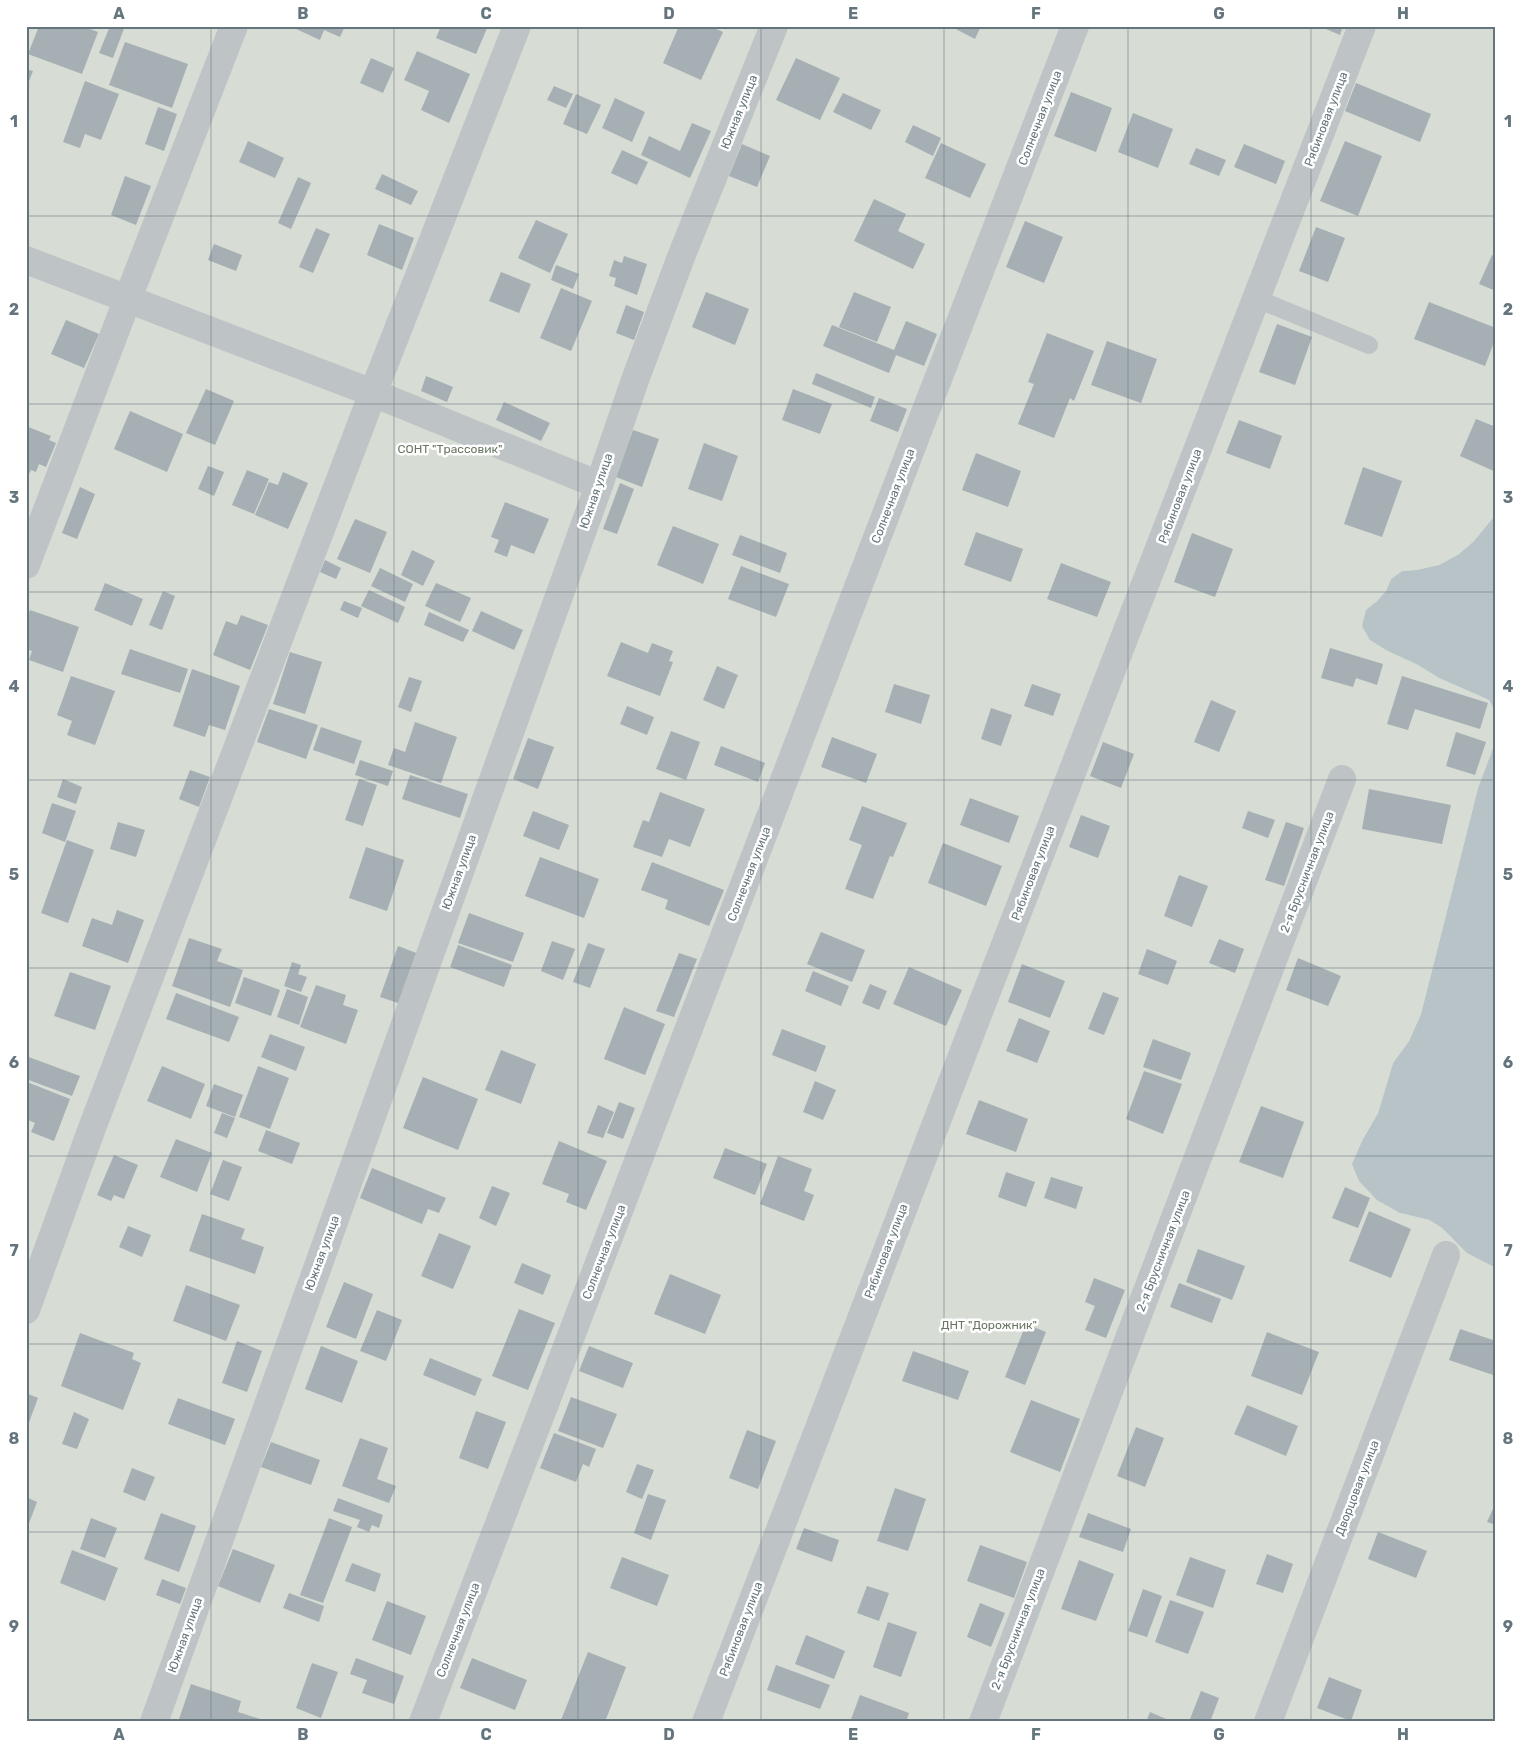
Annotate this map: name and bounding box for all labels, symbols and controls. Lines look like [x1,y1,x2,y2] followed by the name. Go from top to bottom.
[113,4,125,23] text: A
[297,4,309,23] text: B
[480,4,492,23] text: C
[663,4,675,23] text: D
[848,4,858,23] text: E
[1031,4,1041,23] text: F
[1213,4,1225,23] text: G
[1397,4,1409,23] text: H
[1015,69,1065,167] street label: Солнечная улица
[1302,70,1350,168] street label: Рябиновая улица
[718,73,760,151] street label: Южная улица
[10,112,18,131] text: 1
[1504,112,1512,131] text: 1
[9,300,19,319] text: 2
[1503,300,1513,319] text: 2
[398,442,502,456] park label: СОНТ "Трассовик"
[868,447,918,545] street label: Солнечная улица
[1156,447,1204,545] street label: Рябиновая улица
[577,451,615,531] street label: Южная улица
[9,488,19,507] text: 3
[1503,488,1513,507] text: 3
[9,677,20,696] text: 4
[1503,677,1514,696] text: 4
[1277,809,1337,935] street label: 2-я Брусничная улица
[1009,824,1057,922] street label: Рябиновая улица
[724,825,774,923] street label: Солнечная улица
[439,833,479,911] street label: Южная улица
[9,865,19,884] text: 5
[1503,865,1513,884] text: 5
[9,1053,19,1072] text: 6
[1503,1053,1513,1072] text: 6
[1133,1188,1193,1314] street label: 2-я Брусничная улица
[862,1202,910,1300] street label: Рябиновая улица
[579,1203,629,1301] street label: Солнечная улица
[302,1214,342,1292] street label: Южная улица
[9,1241,19,1260] text: 7
[1503,1241,1513,1260] text: 7
[941,1318,1037,1332] park label: ДНТ "Дорожник"
[9,1429,20,1448] text: 8
[1503,1429,1514,1448] text: 8
[1332,1438,1382,1538] street label: Дворцовая улица
[988,1566,1048,1692] street label: 2-я Брусничная улица
[717,1580,765,1678] street label: Рябиновая улица
[433,1581,483,1679] street label: Солнечная улица
[165,1596,205,1674] street label: Южная улица
[9,1617,19,1636] text: 9
[1503,1617,1513,1636] text: 9
[113,1725,125,1744] text: A
[297,1725,309,1744] text: B
[480,1725,492,1744] text: C
[663,1725,675,1744] text: D
[848,1725,858,1744] text: E
[1031,1725,1041,1744] text: F
[1213,1725,1225,1744] text: G
[1397,1725,1409,1744] text: H

